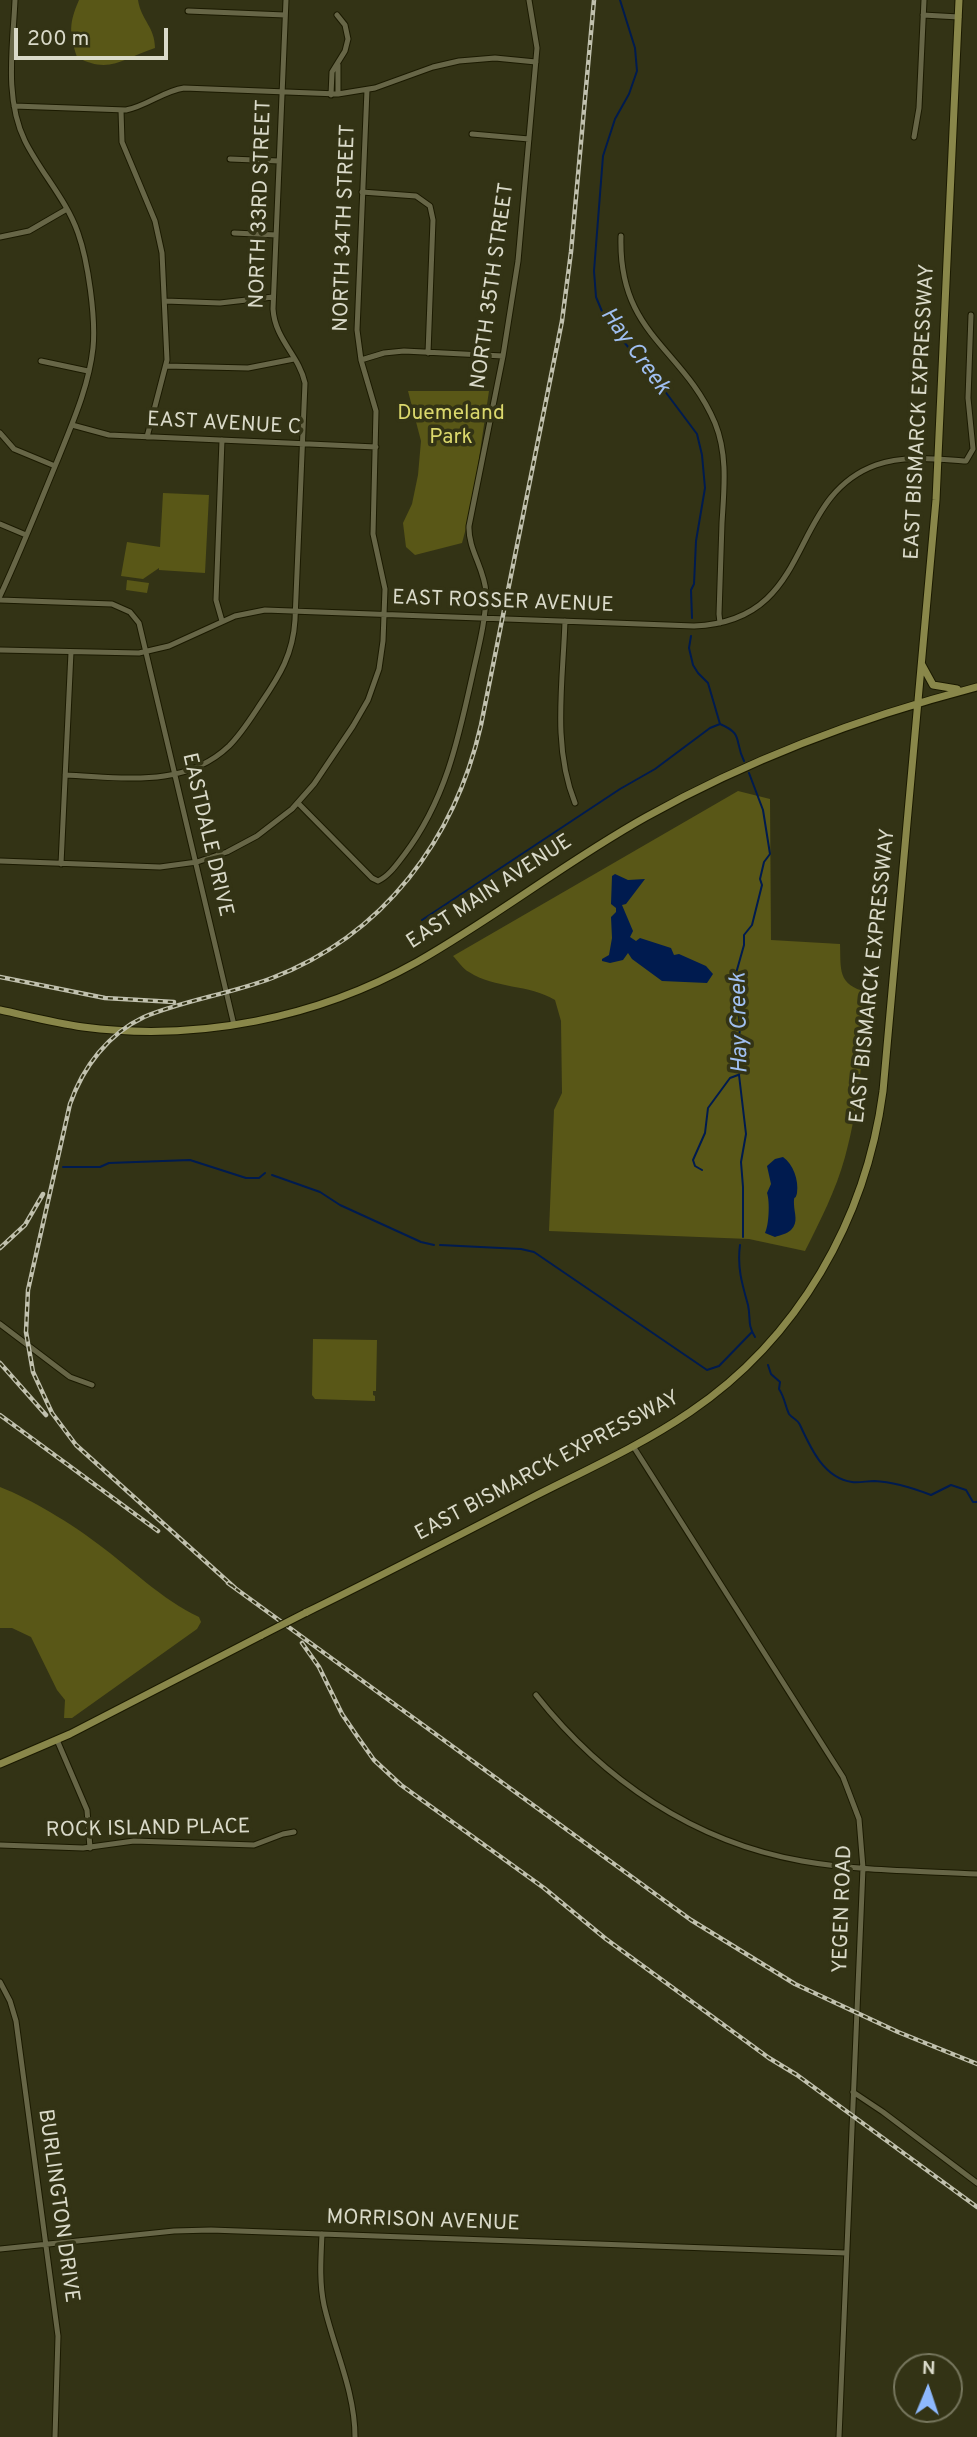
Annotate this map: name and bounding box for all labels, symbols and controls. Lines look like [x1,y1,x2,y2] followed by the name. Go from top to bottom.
[18,14,172,58] scale bar
[27,26,89,53] text: 200 m
[246,99,278,309] street label: NORTH 33RD STREET
[330,124,362,332] street label: NORTH 34TH STREET
[467,181,521,391] street label: NORTH 35TH STREET
[901,263,941,561] street label: EAST BISMARCK EXPRESSWAY
[593,303,675,401] water label: Hay Creek
[397,402,505,452] park label: Duemeland Park
[146,408,302,442] street label: EAST AVENUE C
[392,587,614,619] street label: EAST ROSSER AVENUE
[175,751,237,919] street label: EASTDALE DRIVE
[846,827,902,1125] street label: EAST BISMARCK EXPRESSWAY
[403,830,577,956] street label: EAST MAIN AVENUE
[726,972,756,1074] water label: Hay Creek
[411,1386,685,1548] street label: EAST BISMARCK EXPRESSWAY
[45,1816,251,1844] street label: ROCK ISLAND PLACE
[829,1845,859,1973] street label: YEGEN ROAD
[31,2108,83,2304] street label: BURLINGTON DRIVE
[326,2206,520,2238] street label: MORRISON AVENUE
[893,2353,963,2423] north arrow
[921,2357,936,2381] text: N

